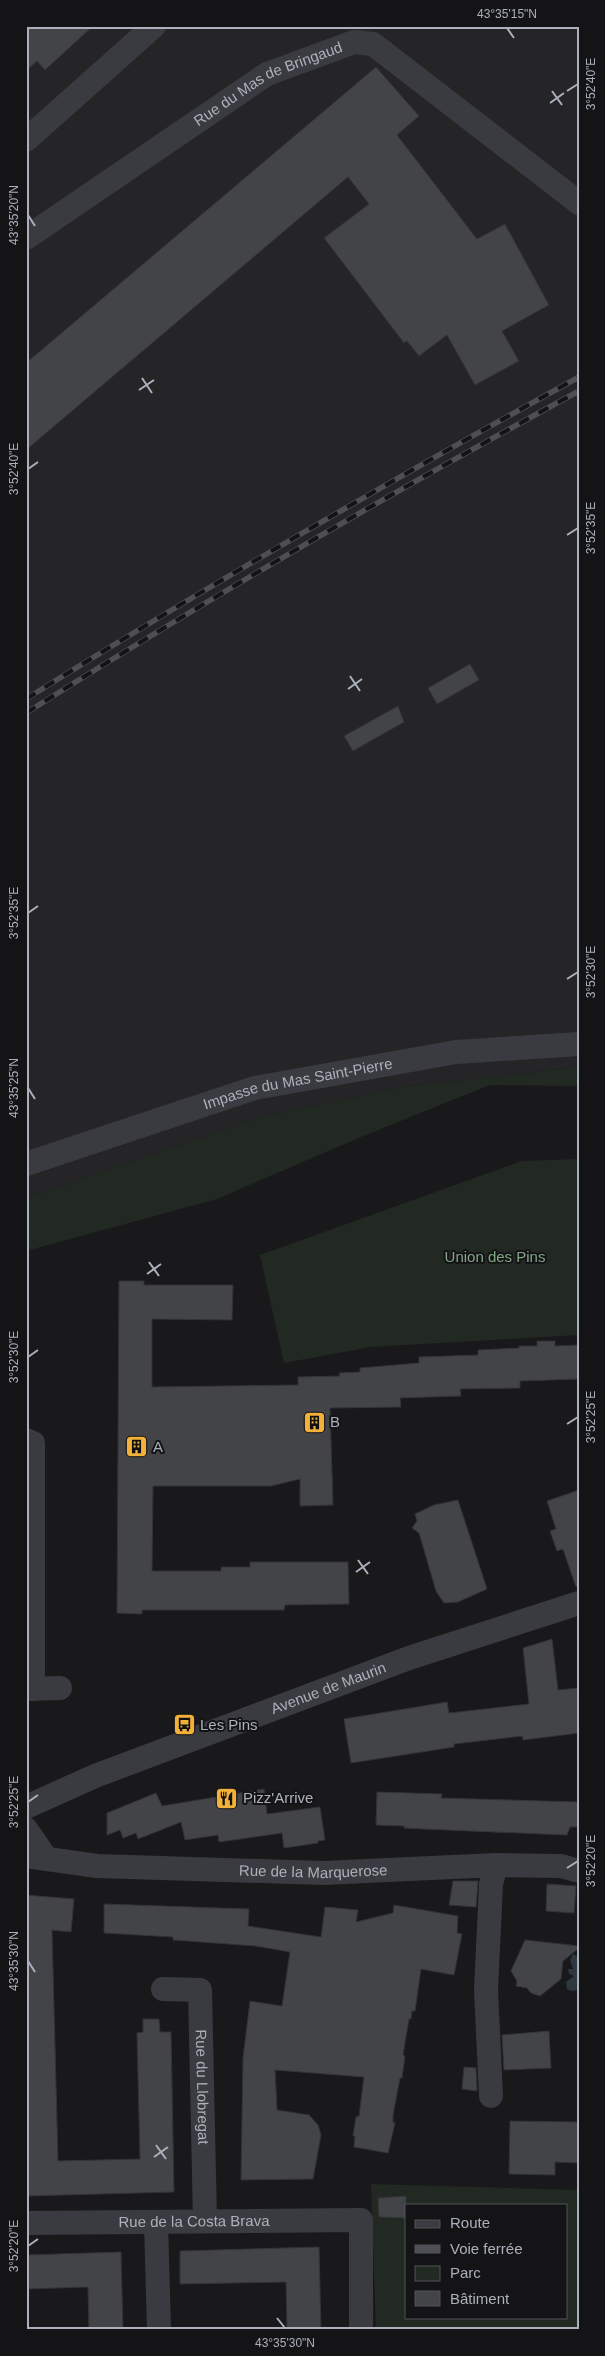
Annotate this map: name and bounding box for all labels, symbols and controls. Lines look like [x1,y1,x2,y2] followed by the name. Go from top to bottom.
[477,7,537,21] text: 43°35'15"N
[190,38,344,129] street label: Rue du Mas de Bringaud
[584,58,598,110] text: 3°52'40"E
[7,185,21,245] text: 43°35'20"N
[7,443,21,495] text: 3°52'40"E
[584,502,598,554] text: 3°52'35"E
[7,887,21,939] text: 3°52'35"E
[584,946,598,998] text: 3°52'30"E
[201,1055,394,1113] street label: Impasse du Mas Saint-Pierre
[7,1058,21,1118] text: 43°35'25"N
[445,1248,545,1265] park label: Union des Pins
[7,1331,21,1383] text: 3°52'30"E
[584,1391,598,1443] text: 3°52'25"E
[302,1410,326,1434] building icon: B
[330,1413,340,1430] place label: B
[125,1435,149,1459] building icon: A
[153,1438,163,1455] place label: A
[268,1658,388,1717] street label: Avenue de Maurin
[172,1713,196,1737] bus stop icon: Les Pins
[200,1716,258,1733] place label: Les Pins
[7,1776,21,1828] text: 3°52'25"E
[215,1786,239,1810] restaurant icon: Pizz'Arrive
[243,1789,313,1806] place label: Pizz'Arrive
[584,1835,598,1887] text: 3°52'20"E
[239,1861,388,1881] street label: Rue de la Marquerose
[7,1931,21,1991] text: 43°35'30"N
[193,2029,212,2146] street label: Rue du Llobregat
[405,2204,568,2318] legend
[118,2212,270,2230] street label: Rue de la Costa Brava
[450,2214,490,2231] text: Route
[7,2220,21,2272] text: 3°52'20"E
[450,2240,523,2257] text: Voie ferrée
[450,2264,481,2281] text: Parc
[450,2290,510,2307] text: Bâtiment
[255,2336,315,2350] text: 43°35'30"N

